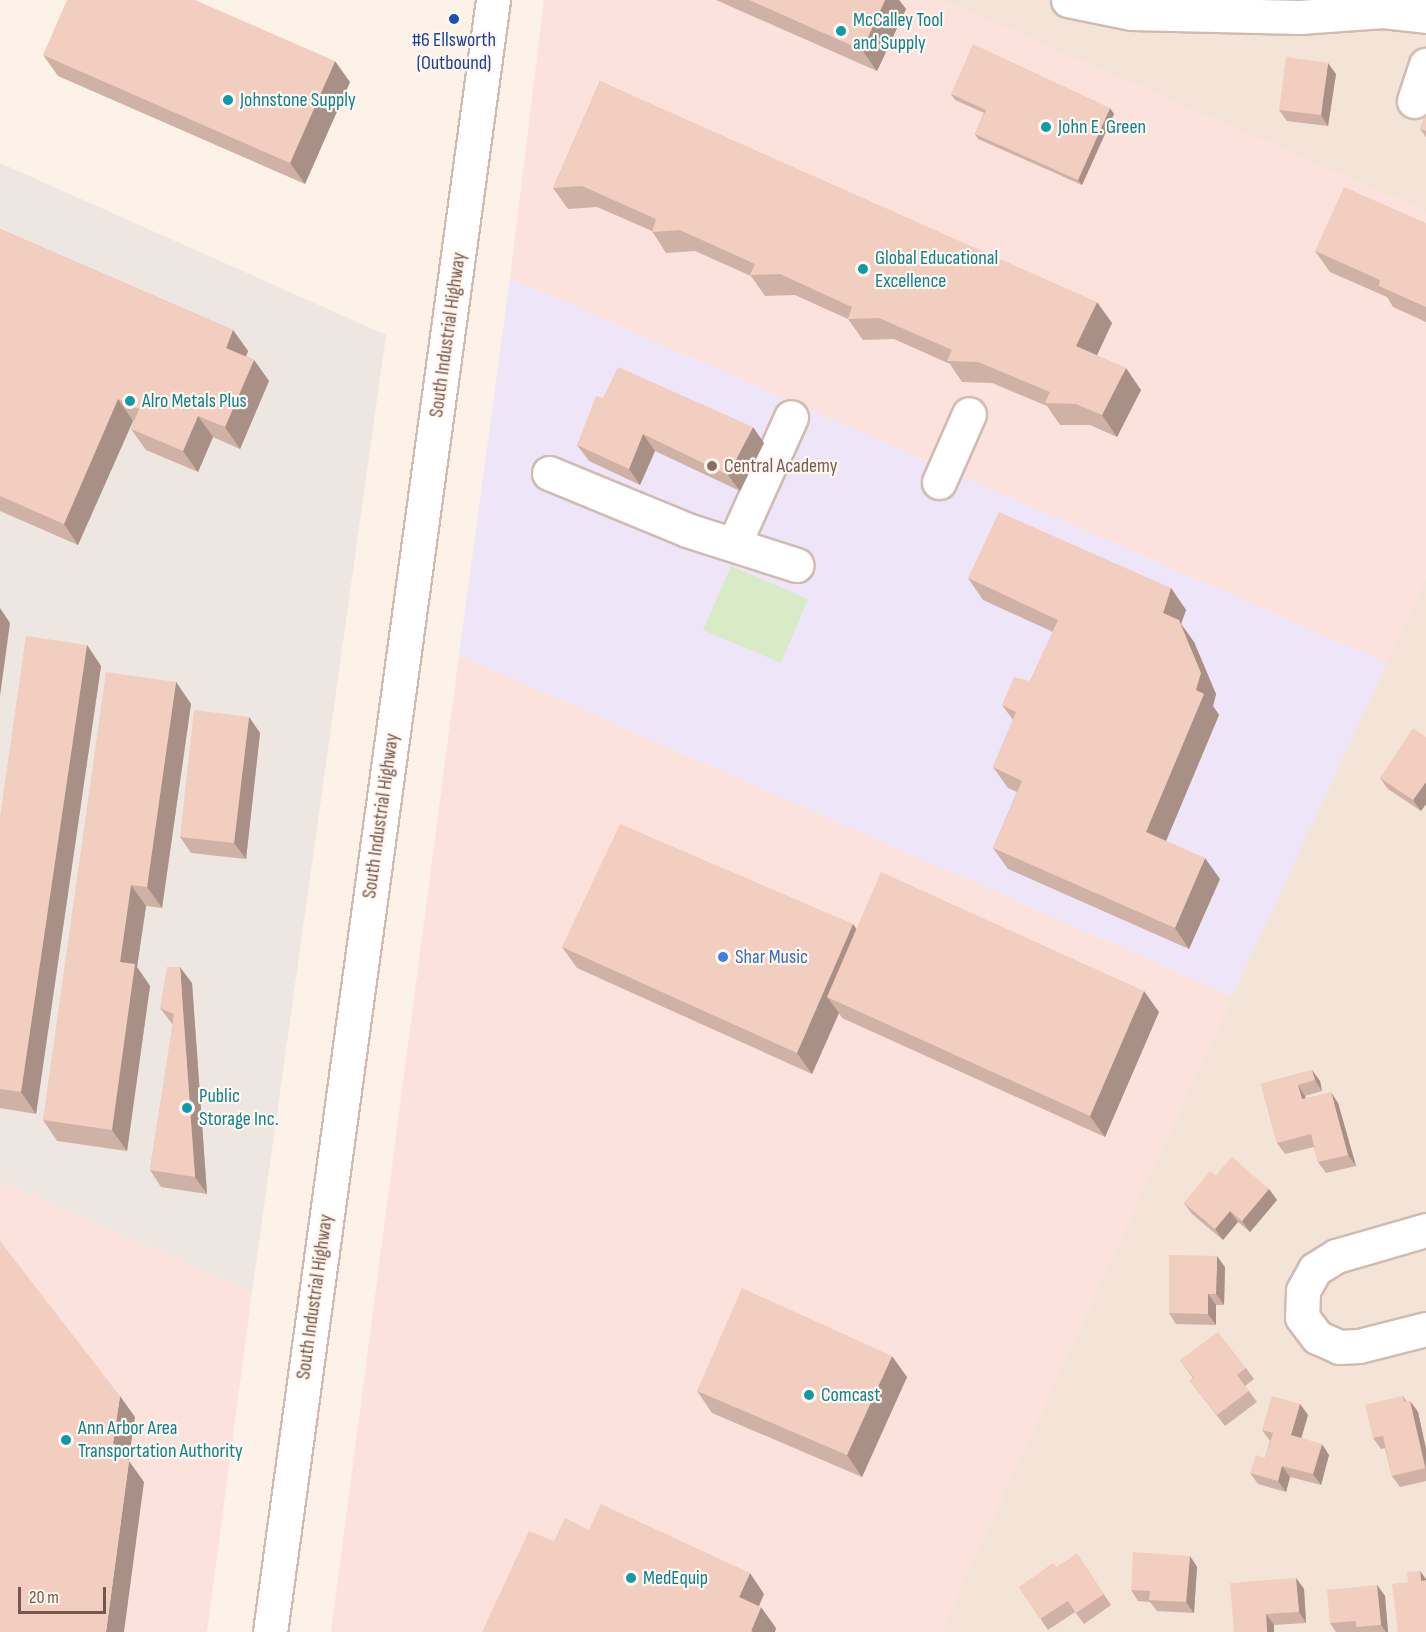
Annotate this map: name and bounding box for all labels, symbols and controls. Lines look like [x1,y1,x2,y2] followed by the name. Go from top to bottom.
[853,8,943,55] place label: McCalley Tool and Supply
[447,12,461,26] marker: #6 Ellsworth (Outbound)
[834,24,848,38] marker: McCalley Tool and Supply
[412,28,496,75] place label: #6 Ellsworth (Outbound)
[240,88,356,112] place label: Johnstone Supply
[221,93,235,107] marker: Johnstone Supply
[1058,115,1146,139] place label: John E. Green
[1039,120,1053,134] marker: John E. Green
[875,246,998,293] place label: Global Educational Excellence
[425,251,471,419] street label: South Industrial Highway
[856,262,870,276] marker: Global Educational Excellence
[142,389,247,413] place label: Alro Metals Plus
[123,394,137,408] marker: Alro Metals Plus
[724,454,838,478] place label: Central Academy
[705,459,719,473] marker: Central Academy
[358,732,404,900] street label: South Industrial Highway
[735,945,808,969] place label: Shar Music
[716,950,730,964] marker: Shar Music
[199,1084,279,1131] place label: Public Storage Inc.
[180,1101,194,1115] marker: Public Storage Inc.
[292,1213,338,1381] street label: South Industrial Highway
[821,1383,880,1407] place label: Comcast
[802,1388,816,1402] marker: Comcast
[78,1416,243,1463] place label: Ann Arbor Area Transportation Authority
[59,1433,73,1447] marker: Ann Arbor Area Transportation Authority
[643,1566,708,1590] place label: MedEquip
[624,1571,638,1585] marker: MedEquip
[21,1575,110,1613] scale bar
[29,1587,59,1608] text: 20 m

